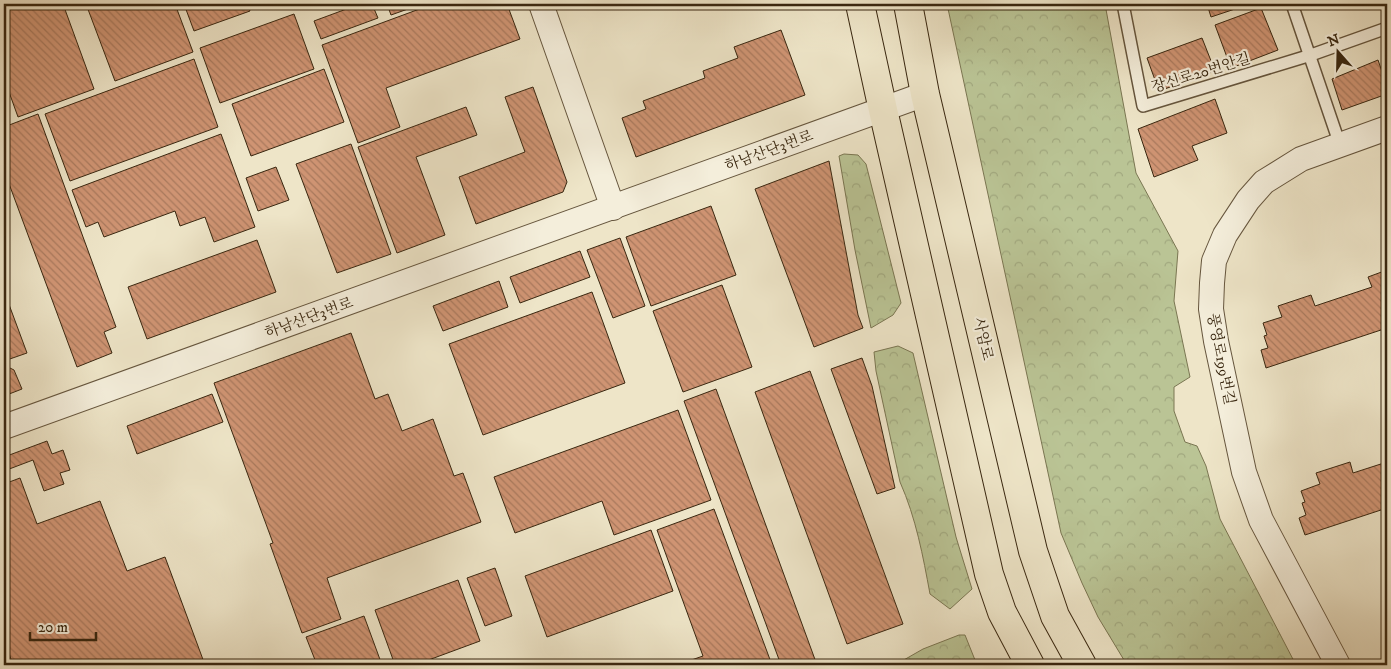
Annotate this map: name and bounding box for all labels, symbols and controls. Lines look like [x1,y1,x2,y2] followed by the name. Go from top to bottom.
[1314,28,1364,78] north arrow
[1325,30,1343,51] text: N
[1149,49,1253,97] street label: 장신로20번안길
[722,126,816,176] street label: 하남산단3번로
[262,293,356,343] street label: 하남산단3번로
[1203,312,1239,406] street label: 풍영로199번길
[969,316,997,363] street label: 사암로
[30,609,96,641] scale bar
[38,618,68,637] text: 20 m

